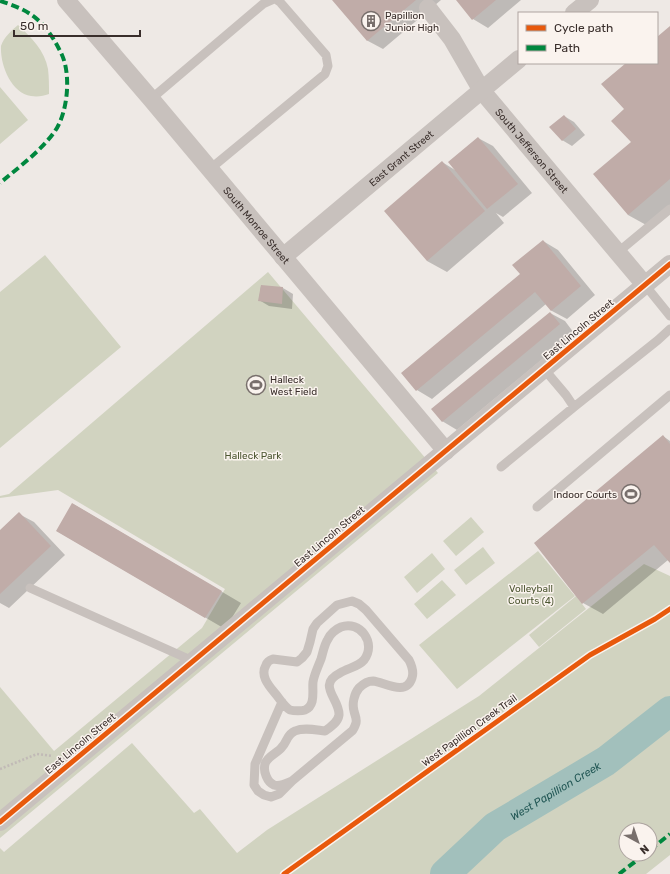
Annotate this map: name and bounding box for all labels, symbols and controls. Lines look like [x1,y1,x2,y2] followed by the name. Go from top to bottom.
[360,10,382,32] building icon: Papillion Junior High
[385,10,439,34] place label: Papillion Junior High
[14,12,140,38] scale bar
[518,12,658,64] legend
[20,19,48,33] text: 50 m
[554,21,613,35] text: Cycle path
[554,41,580,55] text: Path
[492,106,570,196] street label: South Jefferson Street
[367,128,436,189] street label: East Grant Street
[220,185,292,267] street label: South Monroe Street
[541,297,616,363] street label: East Lincoln Street
[245,374,267,396] sports icon: Halleck West Field
[270,374,317,398] place label: Halleck West Field
[225,450,282,462] park label: Halleck Park
[620,483,642,505] sports icon: Indoor Courts
[554,489,617,501] place label: Indoor Courts
[292,504,367,570] street label: East Lincoln Street
[508,583,554,607] park label: Volleyball Courts (4)
[420,692,519,769] street label: West Papillion Creek Trail
[43,711,118,777] street label: East Lincoln Street
[508,759,604,823] water label: West Papillion Creek
[618,822,658,862] north arrow
[637,842,651,857] text: N

